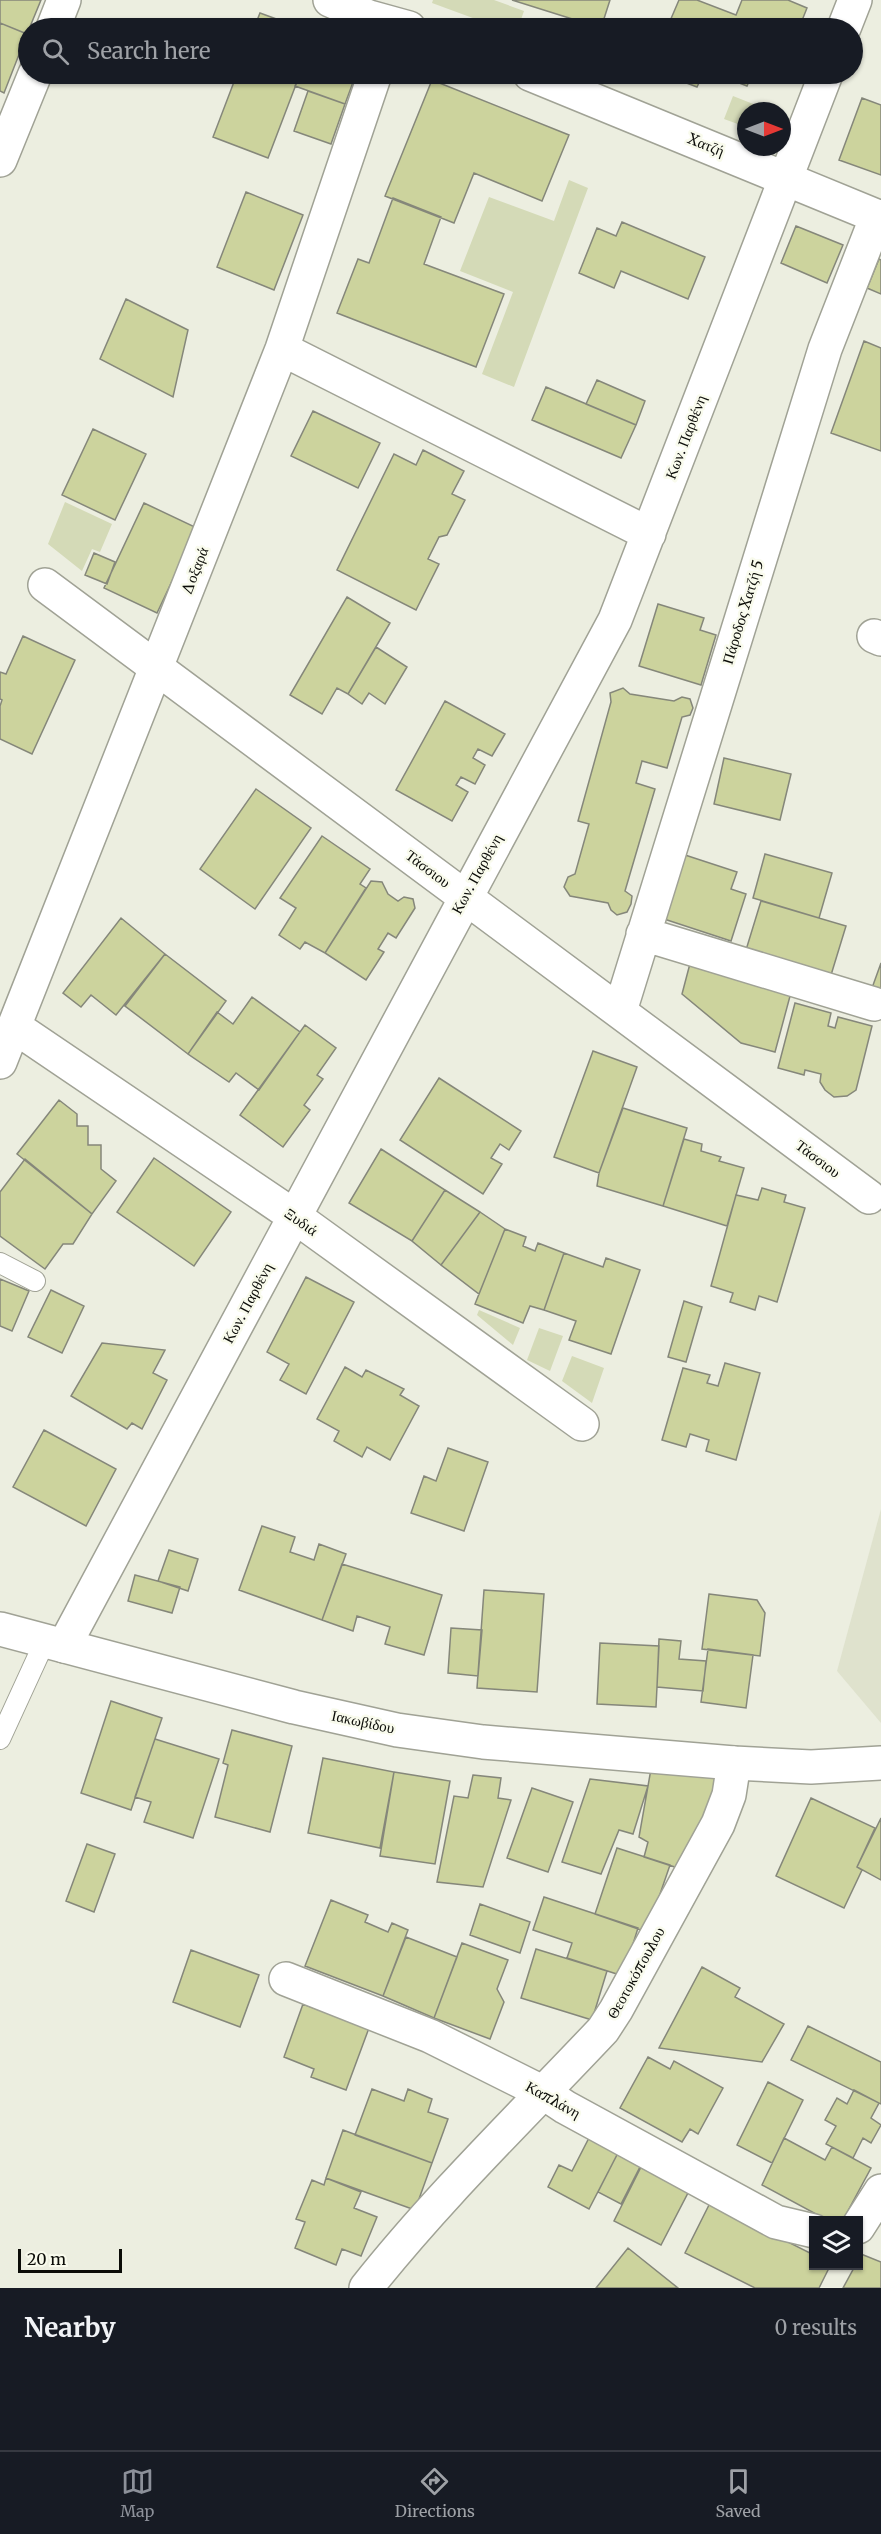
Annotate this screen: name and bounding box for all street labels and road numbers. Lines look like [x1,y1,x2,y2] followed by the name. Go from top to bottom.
[685,129,728,161] street label: Χατζή
[661,392,710,482] street label: Κων. Παρθένη
[177,544,212,597] street label: Δοξαρά
[718,557,767,666] street label: Πάροδος Χατζή 5
[447,830,506,917] street label: Κων. Παρθένη
[402,846,454,892] street label: Τάσσιου
[792,1136,844,1182] street label: Τάσσιου
[281,1203,322,1240] street label: Ξυδιά
[218,1259,277,1346] street label: Κων. Παρθένη
[330,1706,396,1737] street label: Ιακωβίδου
[603,1924,669,2022] street label: Θεοτοκόπουλου
[522,2077,584,2122] street label: Καπλάνη

